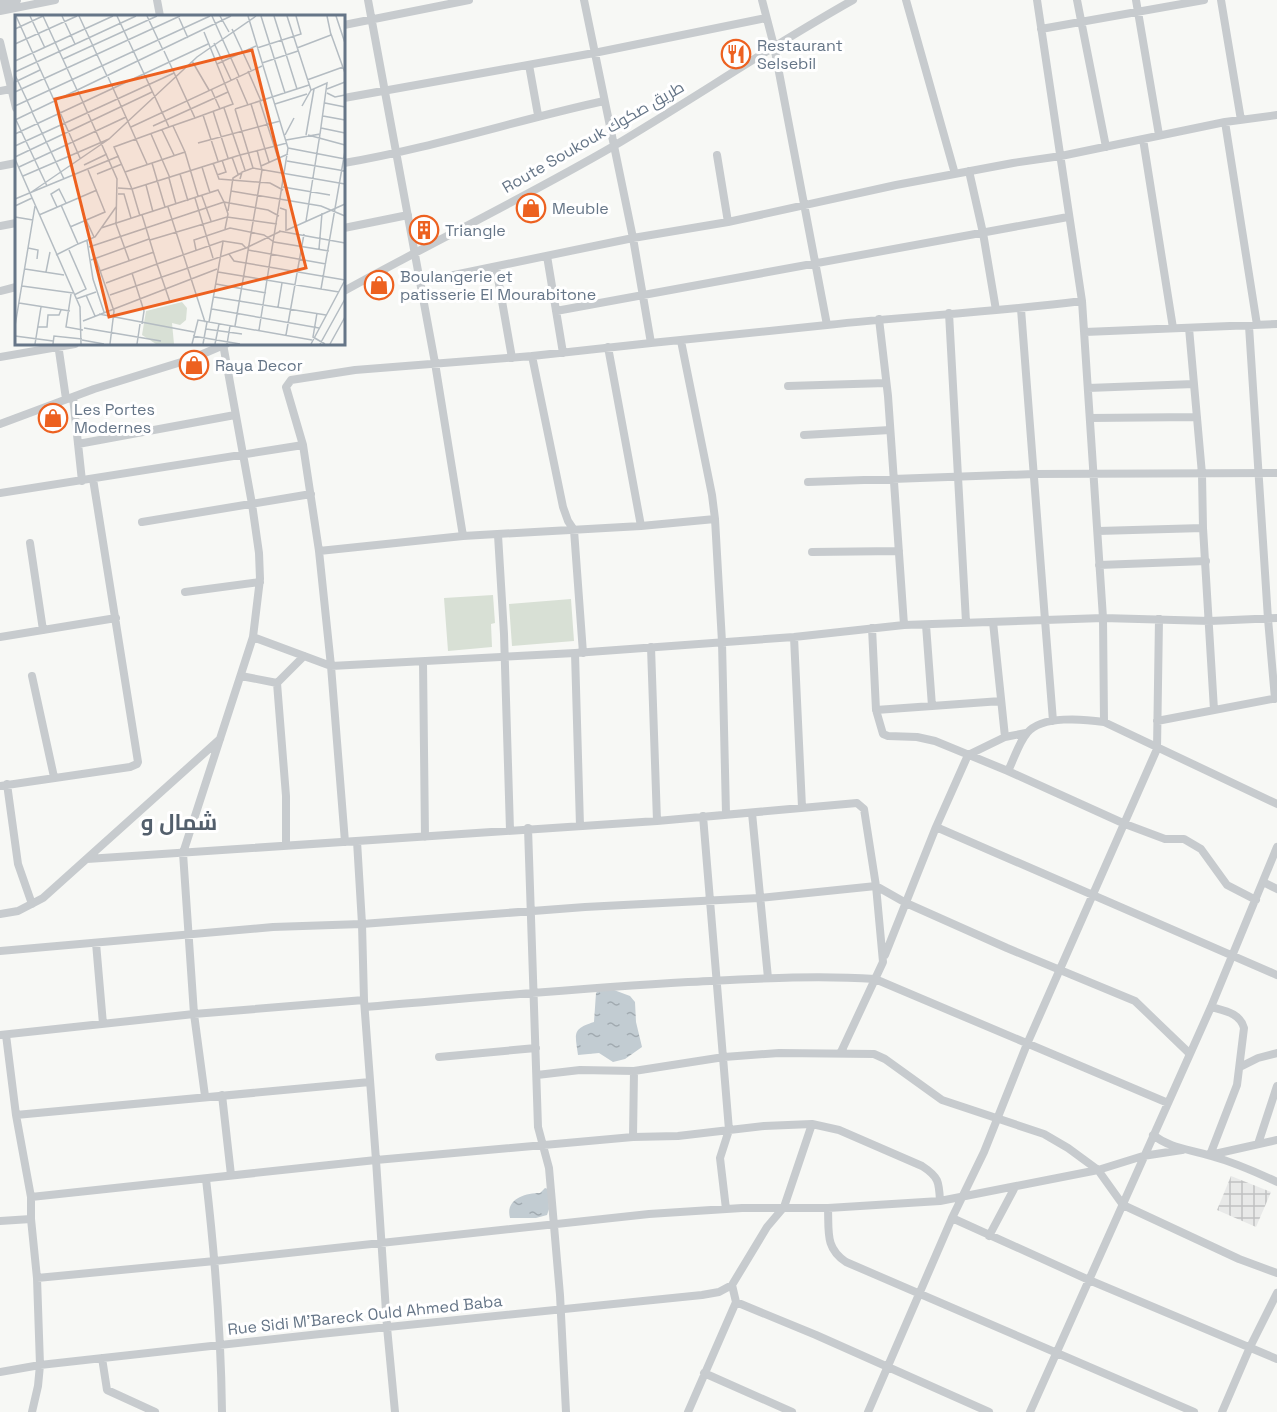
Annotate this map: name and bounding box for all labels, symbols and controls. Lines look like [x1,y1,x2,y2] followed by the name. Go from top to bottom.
[15,15,345,345] inset map
[757,35,843,74] place label: Restaurant Selsebil
[720,38,752,70] restaurant icon: Restaurant Selsebil
[498,76,688,198] street label: Route Soukouk طريق صكوك
[515,192,547,224] shop icon: Meuble
[552,198,609,219] place label: Meuble
[408,214,440,246] building icon: Triangle
[445,220,506,241] place label: Triangle
[400,266,596,305] place label: Boulangerie et patisserie El Mourabitone
[363,269,395,301] shop icon: Boulangerie et patisserie El Mourabitone
[178,349,210,381] shop icon: Raya Decor
[215,355,303,376] place label: Raya Decor
[74,399,155,438] place label: Les Portes Modernes
[37,402,69,434] shop icon: Les Portes Modernes
[141,808,217,836] district label: شمال و
[227,1290,503,1340] street label: Rue Sidi M'Bareck Ould Ahmed Baba

